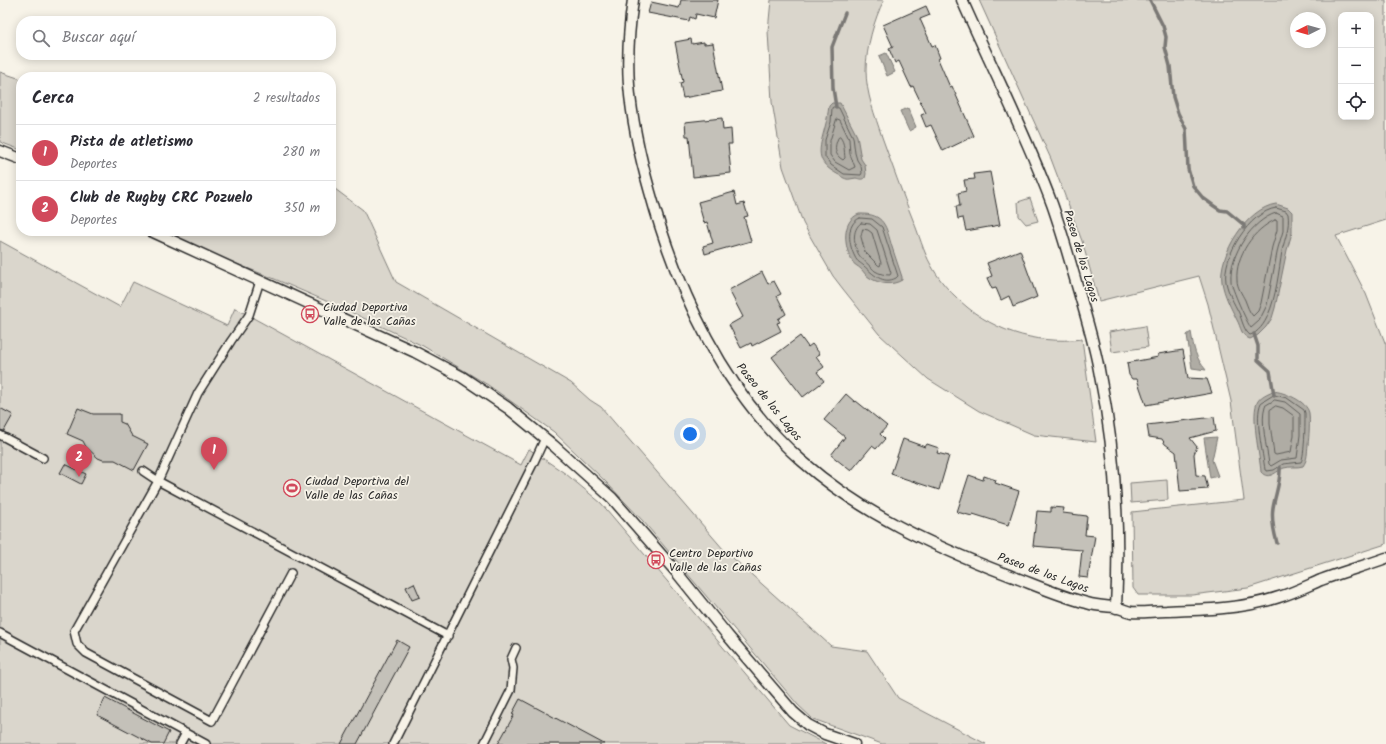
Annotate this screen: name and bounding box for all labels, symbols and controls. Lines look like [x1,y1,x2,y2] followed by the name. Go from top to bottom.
[1290,12,1326,48] north arrow
[1338,12,1374,120] map controls
[1338,12,1374,48] button: +
[16,16,336,60] search box
[62,26,135,50] text: Buscar aquí
[30,27,52,49] icon: search
[1338,48,1374,84] button: −
[1338,84,1374,120] button: locate
[32,85,74,112] text: Cerca
[253,88,320,109] text: 2 resultados
[70,130,193,154] text: Pista de atletismo
[43,142,47,163] text: 1
[283,142,320,163] text: 280 m
[70,154,117,175] text: Deportes
[70,186,253,210] text: Club de Rugby CRC Pozuelo
[41,198,49,219] text: 2
[284,198,320,219] text: 350 m
[1058,207,1104,305] street label: Paseo de los Lagos
[70,210,117,231] text: Deportes
[323,298,416,331] place label: Ciudad Deportiva Valle de las Cañas
[300,304,320,324] bus stop icon: Ciudad Deportiva Valle de las Cañas
[731,359,807,445] street label: Paseo de los Lagos
[680,424,700,444] your location
[201,437,227,470] pin: 1
[66,444,92,477] pin: 2
[305,472,409,505] place label: Ciudad Deportiva del Valle de las Cañas
[282,478,302,498] sports icon: Ciudad Deportiva del Valle de las Cañas
[669,544,762,577] place label: Centro Deportivo Valle de las Cañas
[995,548,1091,598] street label: Paseo de los Lagos
[646,550,666,570] bus stop icon: Centro Deportivo Valle de las Cañas

